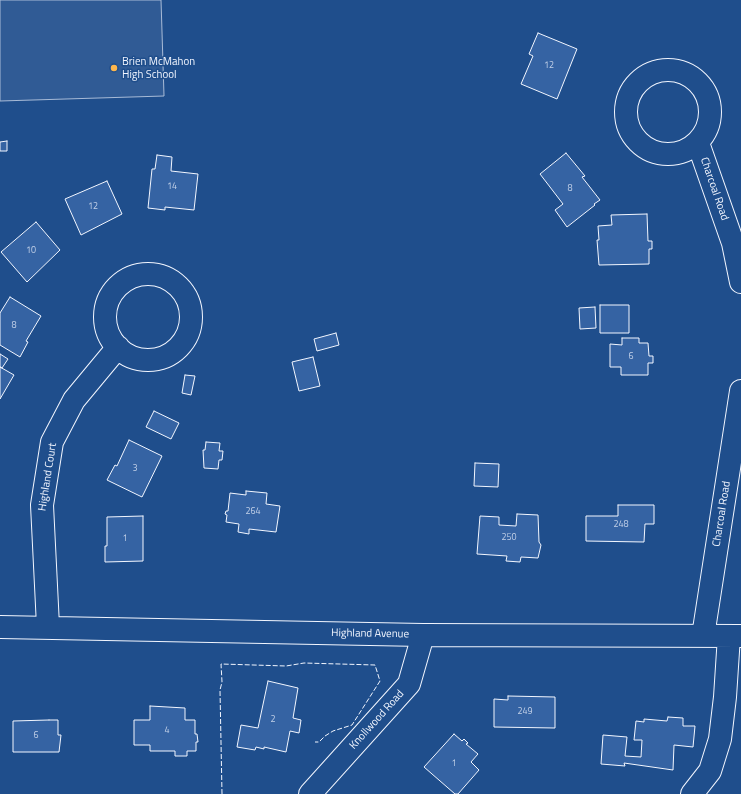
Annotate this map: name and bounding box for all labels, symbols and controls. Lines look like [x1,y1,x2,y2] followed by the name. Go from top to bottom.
[122,55,195,81] place label: Brien McMahon High School
[544,61,554,71] house number: 12
[109,63,119,73] marker: Brien McMahon High School
[697,156,731,222] street label: Charcoal Road
[167,182,177,192] house number: 14
[567,184,573,194] house number: 8
[88,202,98,212] house number: 12
[26,246,36,256] house number: 10
[11,321,17,331] house number: 8
[628,352,634,362] house number: 6
[36,442,60,512] street label: Highland Court
[132,464,138,474] house number: 3
[710,480,734,548] street label: Charcoal Road
[245,507,261,517] house number: 264
[613,520,629,530] house number: 248
[501,533,517,543] house number: 250
[122,534,128,544] house number: 1
[331,627,409,641] street label: Highland Avenue
[347,688,407,752] street label: Knollwood Road
[517,707,533,717] house number: 249
[270,715,276,725] house number: 2
[164,726,170,736] house number: 4
[33,731,39,741] house number: 6
[451,759,457,769] house number: 1

